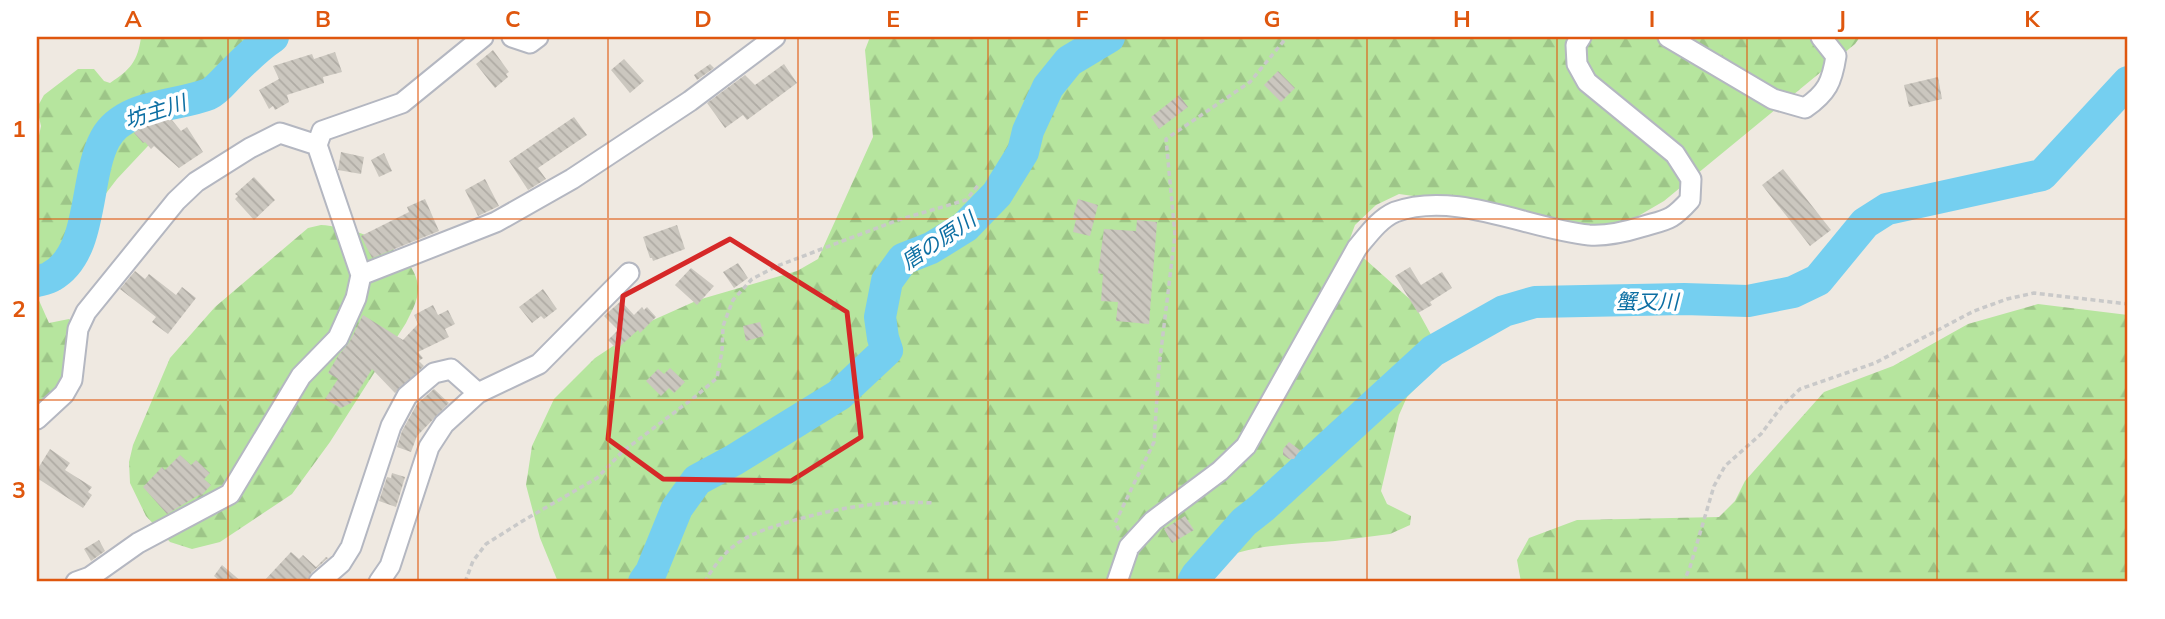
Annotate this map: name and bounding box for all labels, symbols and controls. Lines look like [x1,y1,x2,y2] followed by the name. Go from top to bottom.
[124,4,142,33] text: A
[315,4,331,33] text: B
[505,4,521,33] text: C
[694,4,712,33] text: D
[886,4,900,33] text: E
[1075,4,1089,33] text: F
[1263,4,1281,33] text: G
[1453,4,1471,33] text: H
[1649,4,1655,33] text: I
[1838,4,1846,33] text: J
[2024,4,2041,33] text: K
[121,88,191,133] water label: 坊主川
[12,114,26,143] text: 1
[896,205,982,274] water label: 唐の原川
[1616,288,1680,314] water label: 蟹又川
[12,294,26,323] text: 2
[12,475,26,504] text: 3

